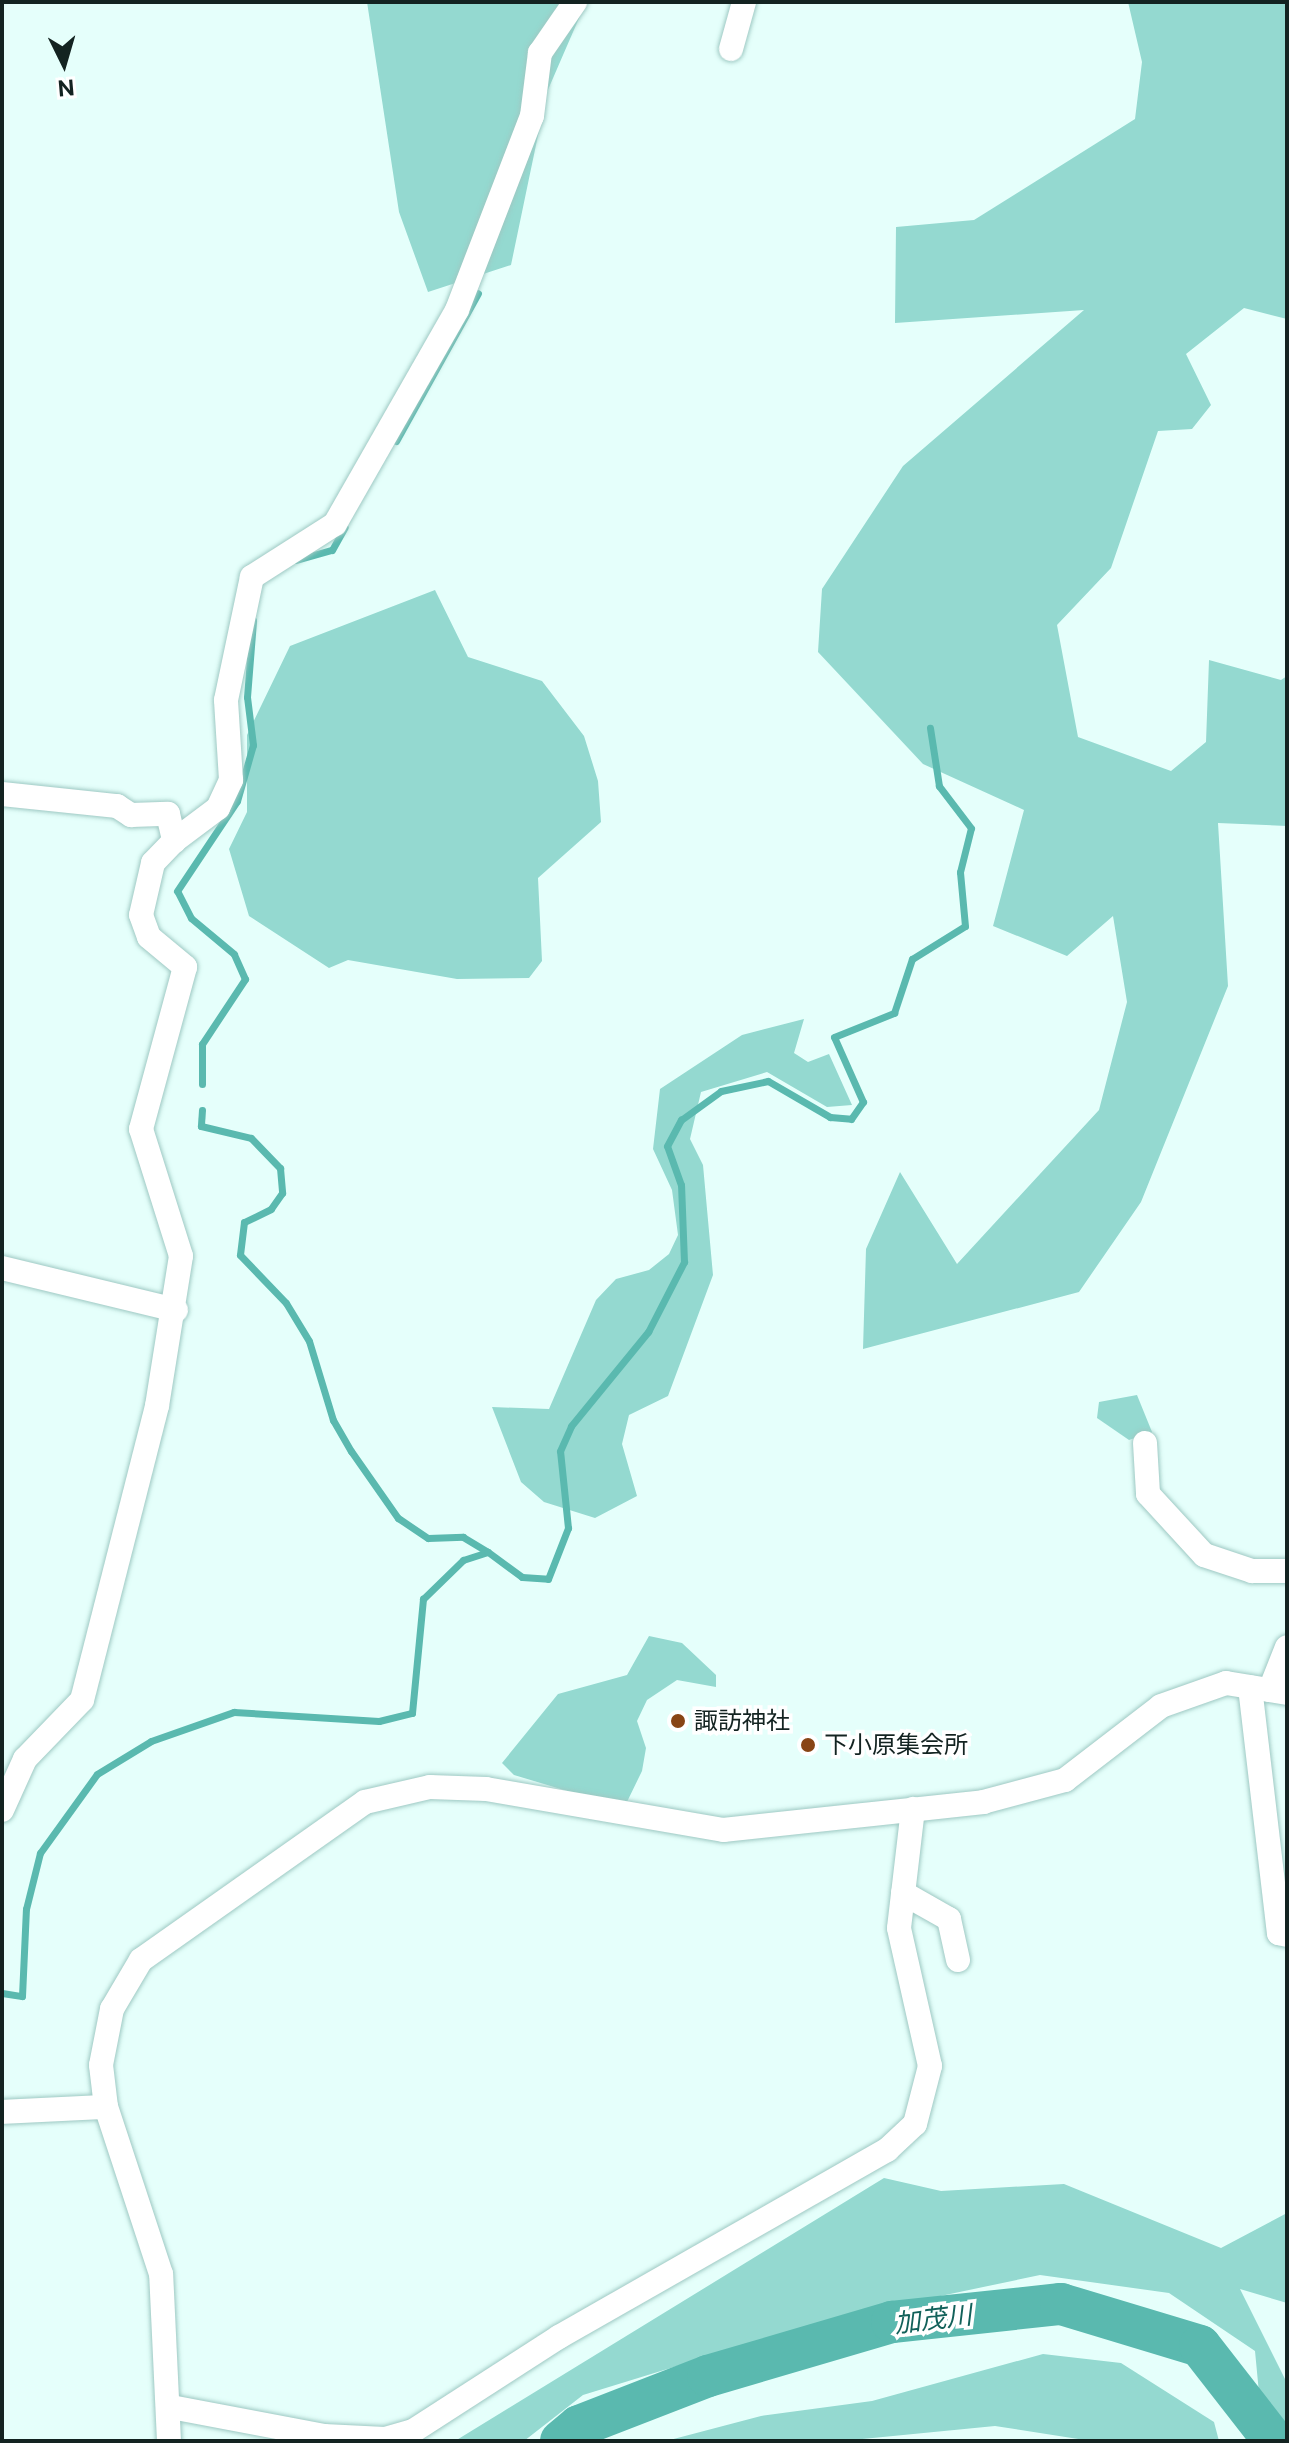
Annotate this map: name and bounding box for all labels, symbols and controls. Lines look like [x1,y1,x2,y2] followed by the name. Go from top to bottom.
[24,24,104,104] north arrow
[56,74,76,102] text: N
[694,1707,790,1735] place label: 諏訪神社
[669,1712,687,1730] marker: 諏訪神社
[824,1731,968,1759] place label: 下小原集会所
[799,1736,817,1754] marker: 下小原集会所
[892,2299,974,2339] water label: 加茂川

